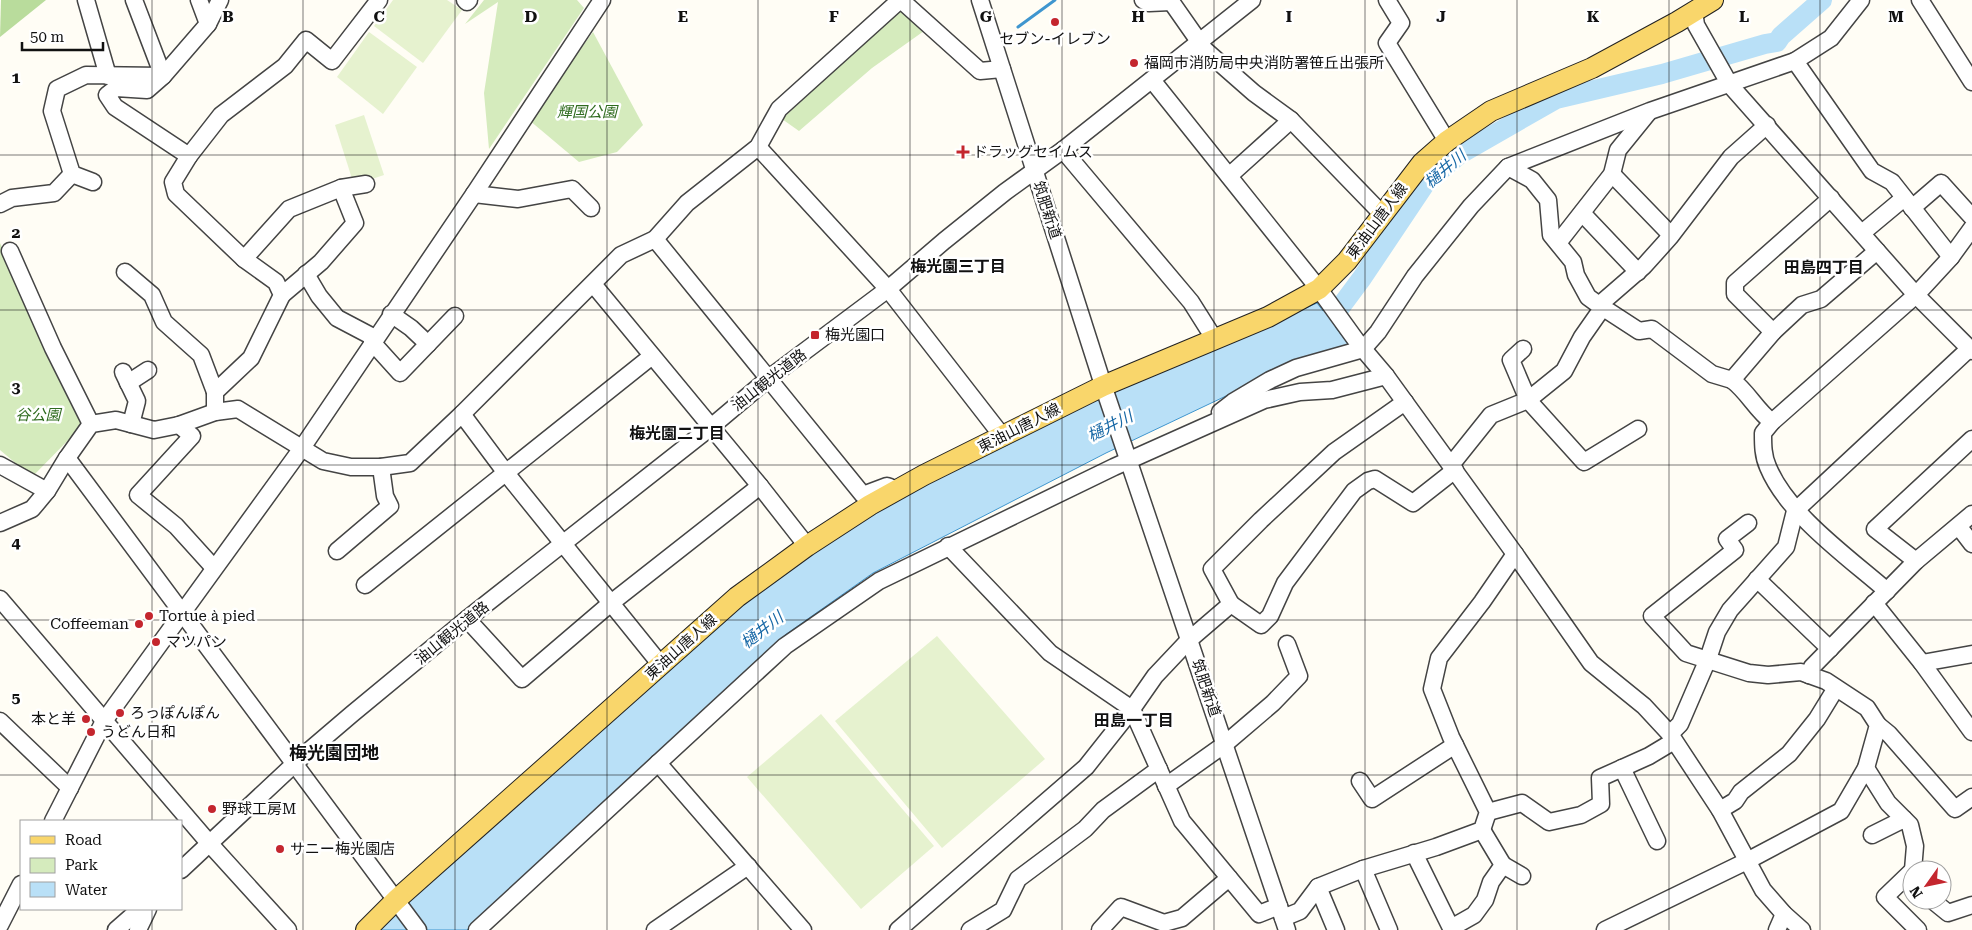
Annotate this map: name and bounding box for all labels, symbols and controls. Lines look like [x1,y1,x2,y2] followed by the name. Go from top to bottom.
[222,7,234,26] text: B
[373,7,385,26] text: C
[525,7,538,26] text: D
[678,7,688,26] text: E
[829,7,839,26] text: F
[980,7,993,26] text: G
[1131,7,1145,26] text: H
[1286,7,1292,26] text: I
[1436,7,1446,26] text: J
[1587,7,1600,26] text: K
[1739,7,1749,26] text: L
[1888,7,1904,26] text: M
[1049,16,1061,28] marker: セブン-イレブン
[22,20,104,52] scale bar
[30,28,65,46] text: 50 m
[999,30,1111,48] place label: セブン-イレブン
[1144,54,1384,72] place label: 福岡市消防局中央消防署笹丘出張所
[1128,57,1140,69] marker: 福岡市消防局中央消防署笹丘出張所
[12,68,21,87] text: 1
[557,103,619,121] park label: 輝国公園
[973,143,1093,161] place label: ドラッグセイムス
[1421,145,1471,192] water label: 樋井川
[957,146,969,158] marker: ドラッグセイムス
[1029,179,1065,241] street label: 筑肥新道
[1343,180,1411,262] street label: 東油山唐人線
[12,223,21,242] text: 2
[910,257,1006,276] district label: 梅光園三丁目
[1784,258,1864,277] district label: 田島四丁目
[825,326,885,344] place label: 梅光園口
[809,329,821,341] marker: 梅光園口
[728,345,810,415] street label: 油山観光道路
[12,378,21,397] text: 3
[975,400,1063,456] street label: 東油山唐人線
[15,406,62,424] park label: 谷公園
[1084,406,1137,445] water label: 樋井川
[629,424,725,443] district label: 梅光園二丁目
[12,533,21,552] text: 4
[411,598,493,668] street label: 油山観光道路
[159,607,255,625] place label: Tortue à pied
[737,607,788,652] water label: 樋井川
[143,610,155,622] marker: Tortue à pied
[642,610,720,684] street label: 東油山唐人線
[50,615,129,633] place label: Coffeeman
[133,618,145,630] marker: Coffeeman
[166,633,227,651] place label: マツパン
[150,636,162,648] marker: マツパン
[1188,657,1224,719] street label: 筑肥新道
[12,688,21,707] text: 5
[130,704,220,722] place label: ろっぽんぽん
[114,707,126,719] marker: ろっぽんぽん
[31,710,76,728] place label: 本と羊
[1094,711,1174,730] district label: 田島一丁目
[80,713,92,725] marker: 本と羊
[101,723,176,741] place label: うどん日和
[85,726,97,738] marker: うどん日和
[289,742,379,763] district label: 梅光園団地
[222,800,296,818] place label: 野球工房M
[206,803,218,815] marker: 野球工房M
[20,820,182,910] legend
[65,831,102,849] text: Road
[290,840,395,858] place label: サニー梅光園店
[274,843,286,855] marker: サニー梅光園店
[65,856,99,874] text: Park
[1902,860,1952,910] north arrow
[65,881,107,899] text: Water
[1906,883,1926,901] text: N

